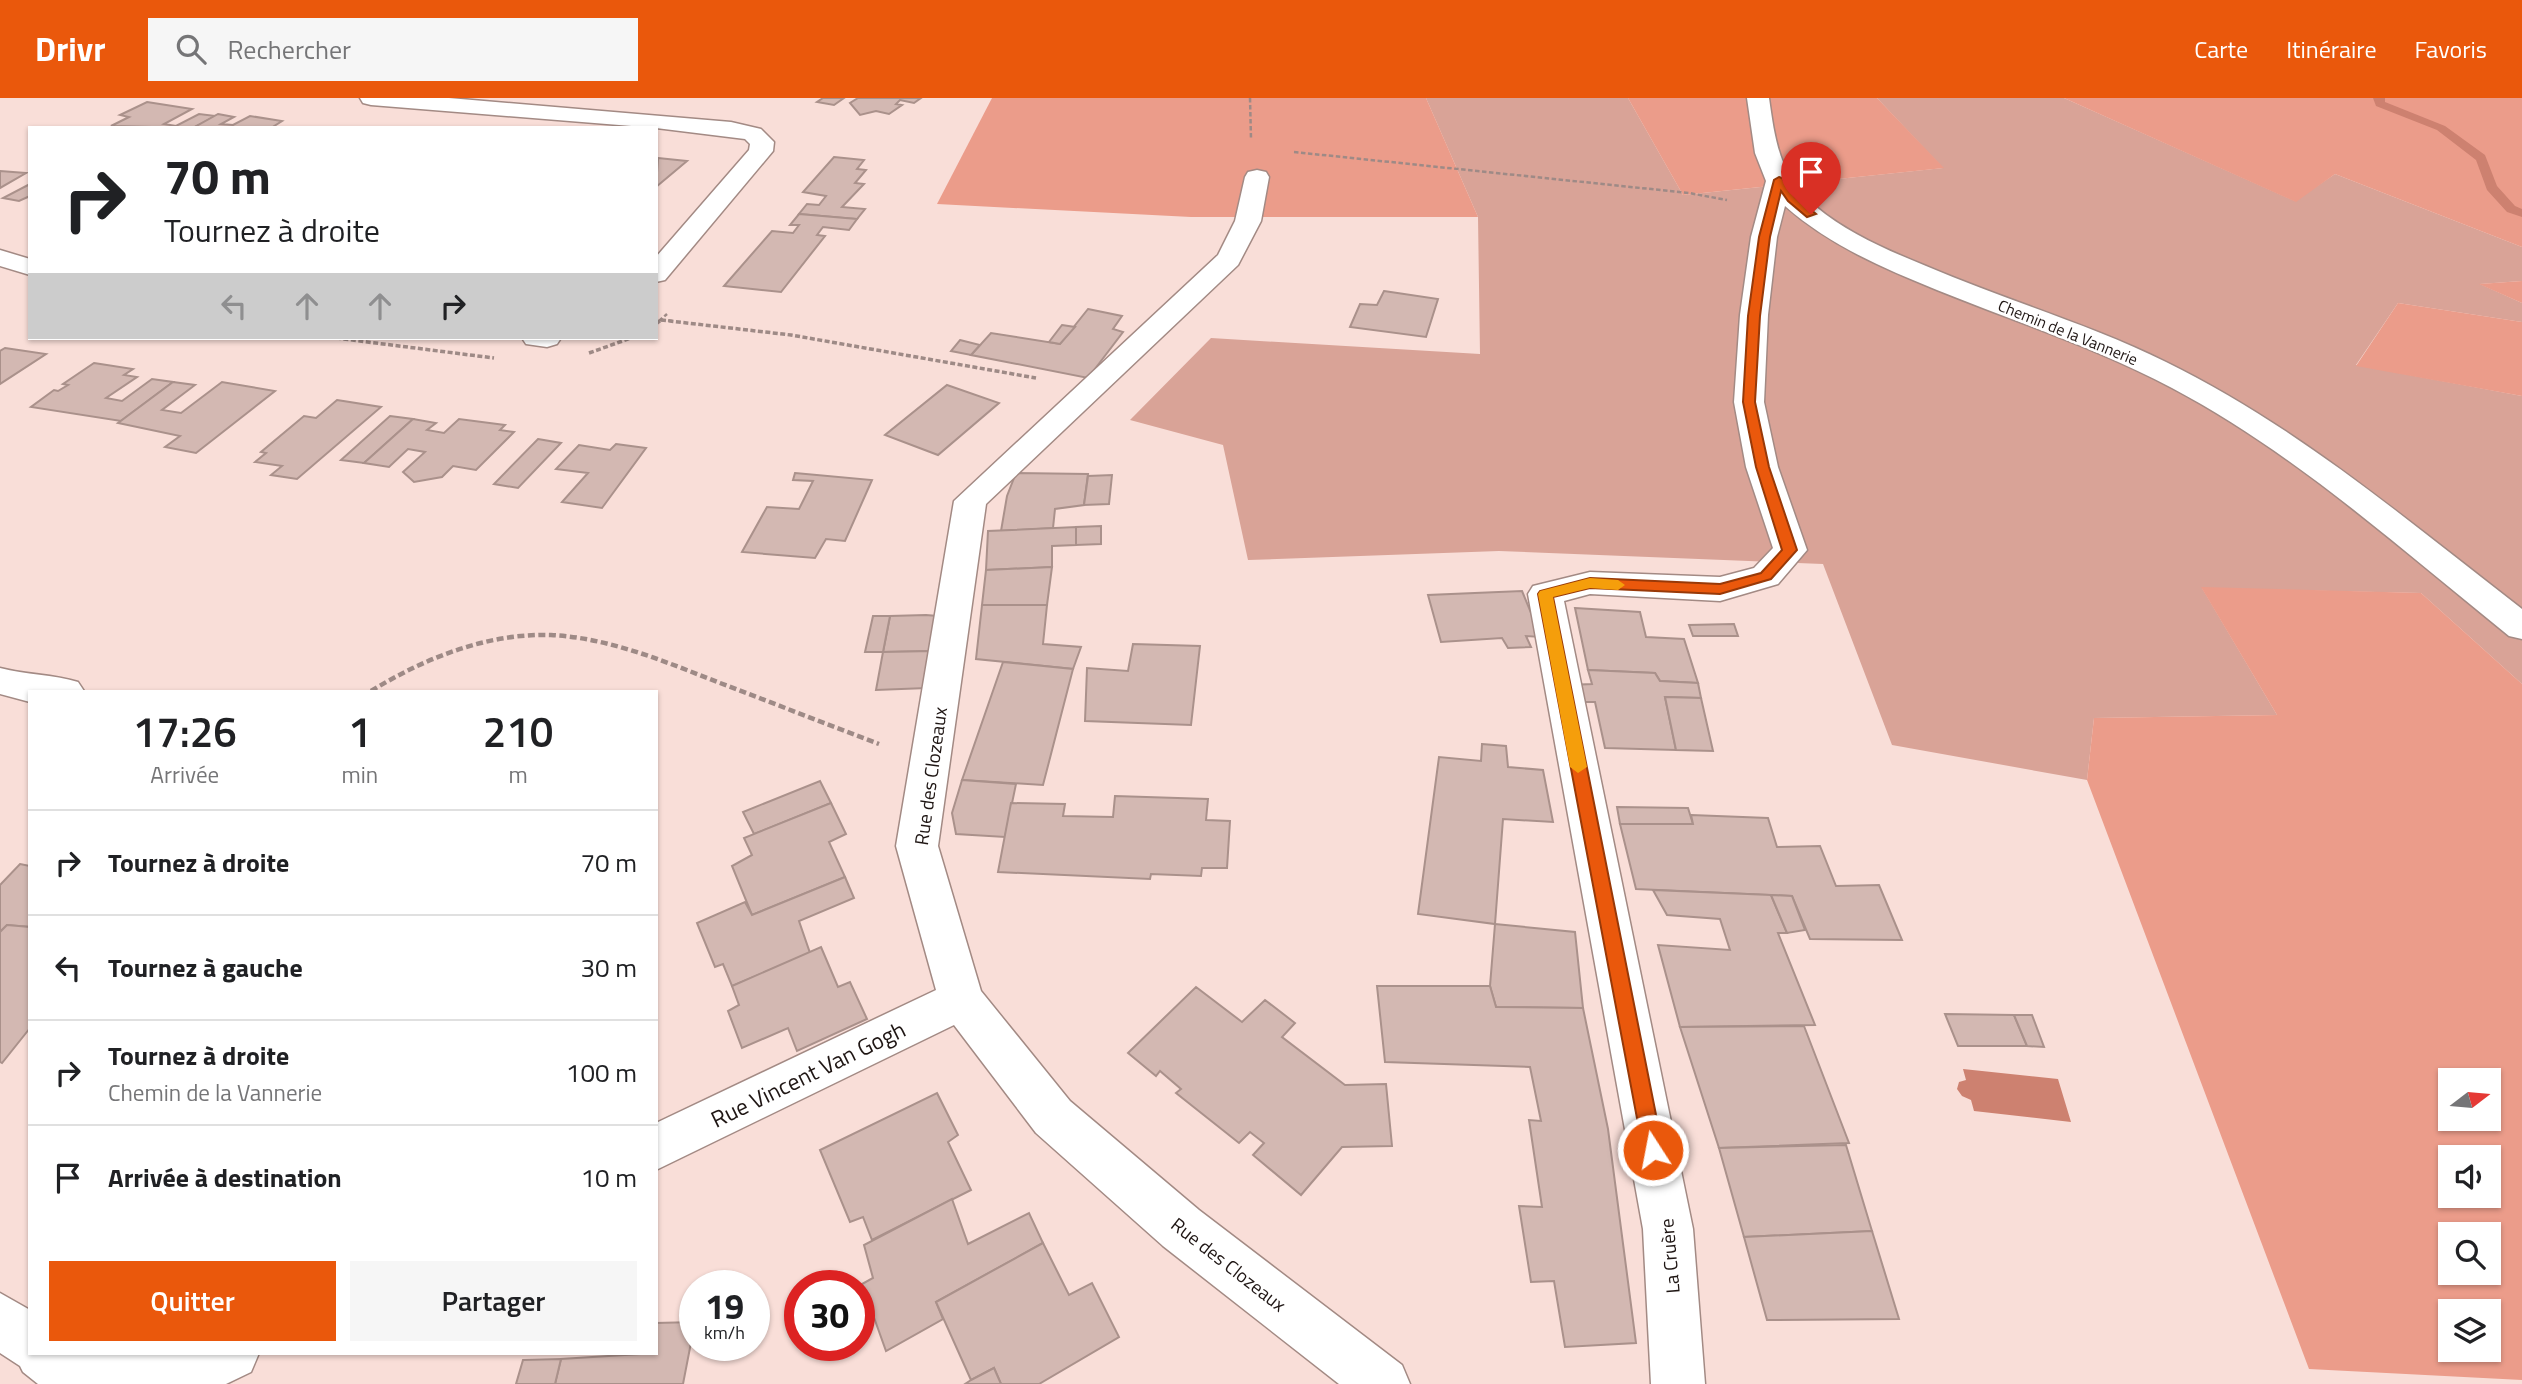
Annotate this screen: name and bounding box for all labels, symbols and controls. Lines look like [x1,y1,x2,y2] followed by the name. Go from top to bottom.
[148,18,638,81] search box
[35,24,106,74] text: Drivr
[172,30,210,68] icon: search
[228,30,351,69] text: Rechercher
[2194,31,2248,67] text: Carte
[2286,31,2377,67] text: Itinéraire
[2415,31,2487,67] text: Favoris
[164,138,271,213] text: 70 m
[1781,142,1841,214] pin
[1792,153,1830,191] icon: arrive
[49,154,140,245] icon: right
[164,206,380,254] text: Tournez à droite
[215,287,253,325] icon: left
[288,287,326,325] icon: ahead
[361,287,399,325] icon: ahead
[434,287,472,325] icon: right
[1994,293,2142,371] street label: Chemin de la Vannerie
[133,699,237,763] text: 17:26
[348,699,372,763] text: 1
[483,699,553,763] text: 210
[906,705,954,847] street label: Rue des Clozeaux
[150,757,219,792] text: Arrivée
[341,757,378,792] text: min
[508,757,528,792] text: m
[108,843,289,882] text: Tournez à droite
[580,843,637,882] text: 70 m
[49,844,87,882] icon: right
[108,948,303,987] text: Tournez à gauche
[580,948,637,987] text: 30 m
[49,949,87,987] icon: left
[705,1012,911,1136] street label: Rue Vincent Van Gogh
[108,1036,289,1075] text: Tournez à droite
[566,1053,637,1092] text: 100 m
[49,1054,87,1092] icon: right
[2438,1068,2501,1130] north arrow
[2438,1068,2501,1362] map controls
[108,1075,322,1110] text: Chemin de la Vannerie
[1616,1113,1690,1187] position arrow
[2438,1145,2501,1208] button: sound
[108,1158,342,1197] text: Arrivée à destination
[580,1158,637,1197] text: 10 m
[49,1159,87,1197] icon: arrive
[1165,1210,1293,1319] street label: Rue des Clozeaux
[1651,1217,1687,1295] street label: La Cruère
[2438,1222,2501,1285] button: search
[49,1261,336,1341] button: Quitter
[350,1261,637,1341] button: Partager
[784,1270,875,1361] speed limit sign: 30
[705,1279,744,1333] text: 19
[2438,1299,2501,1362] button: layers
[704,1319,745,1346] text: km/h

